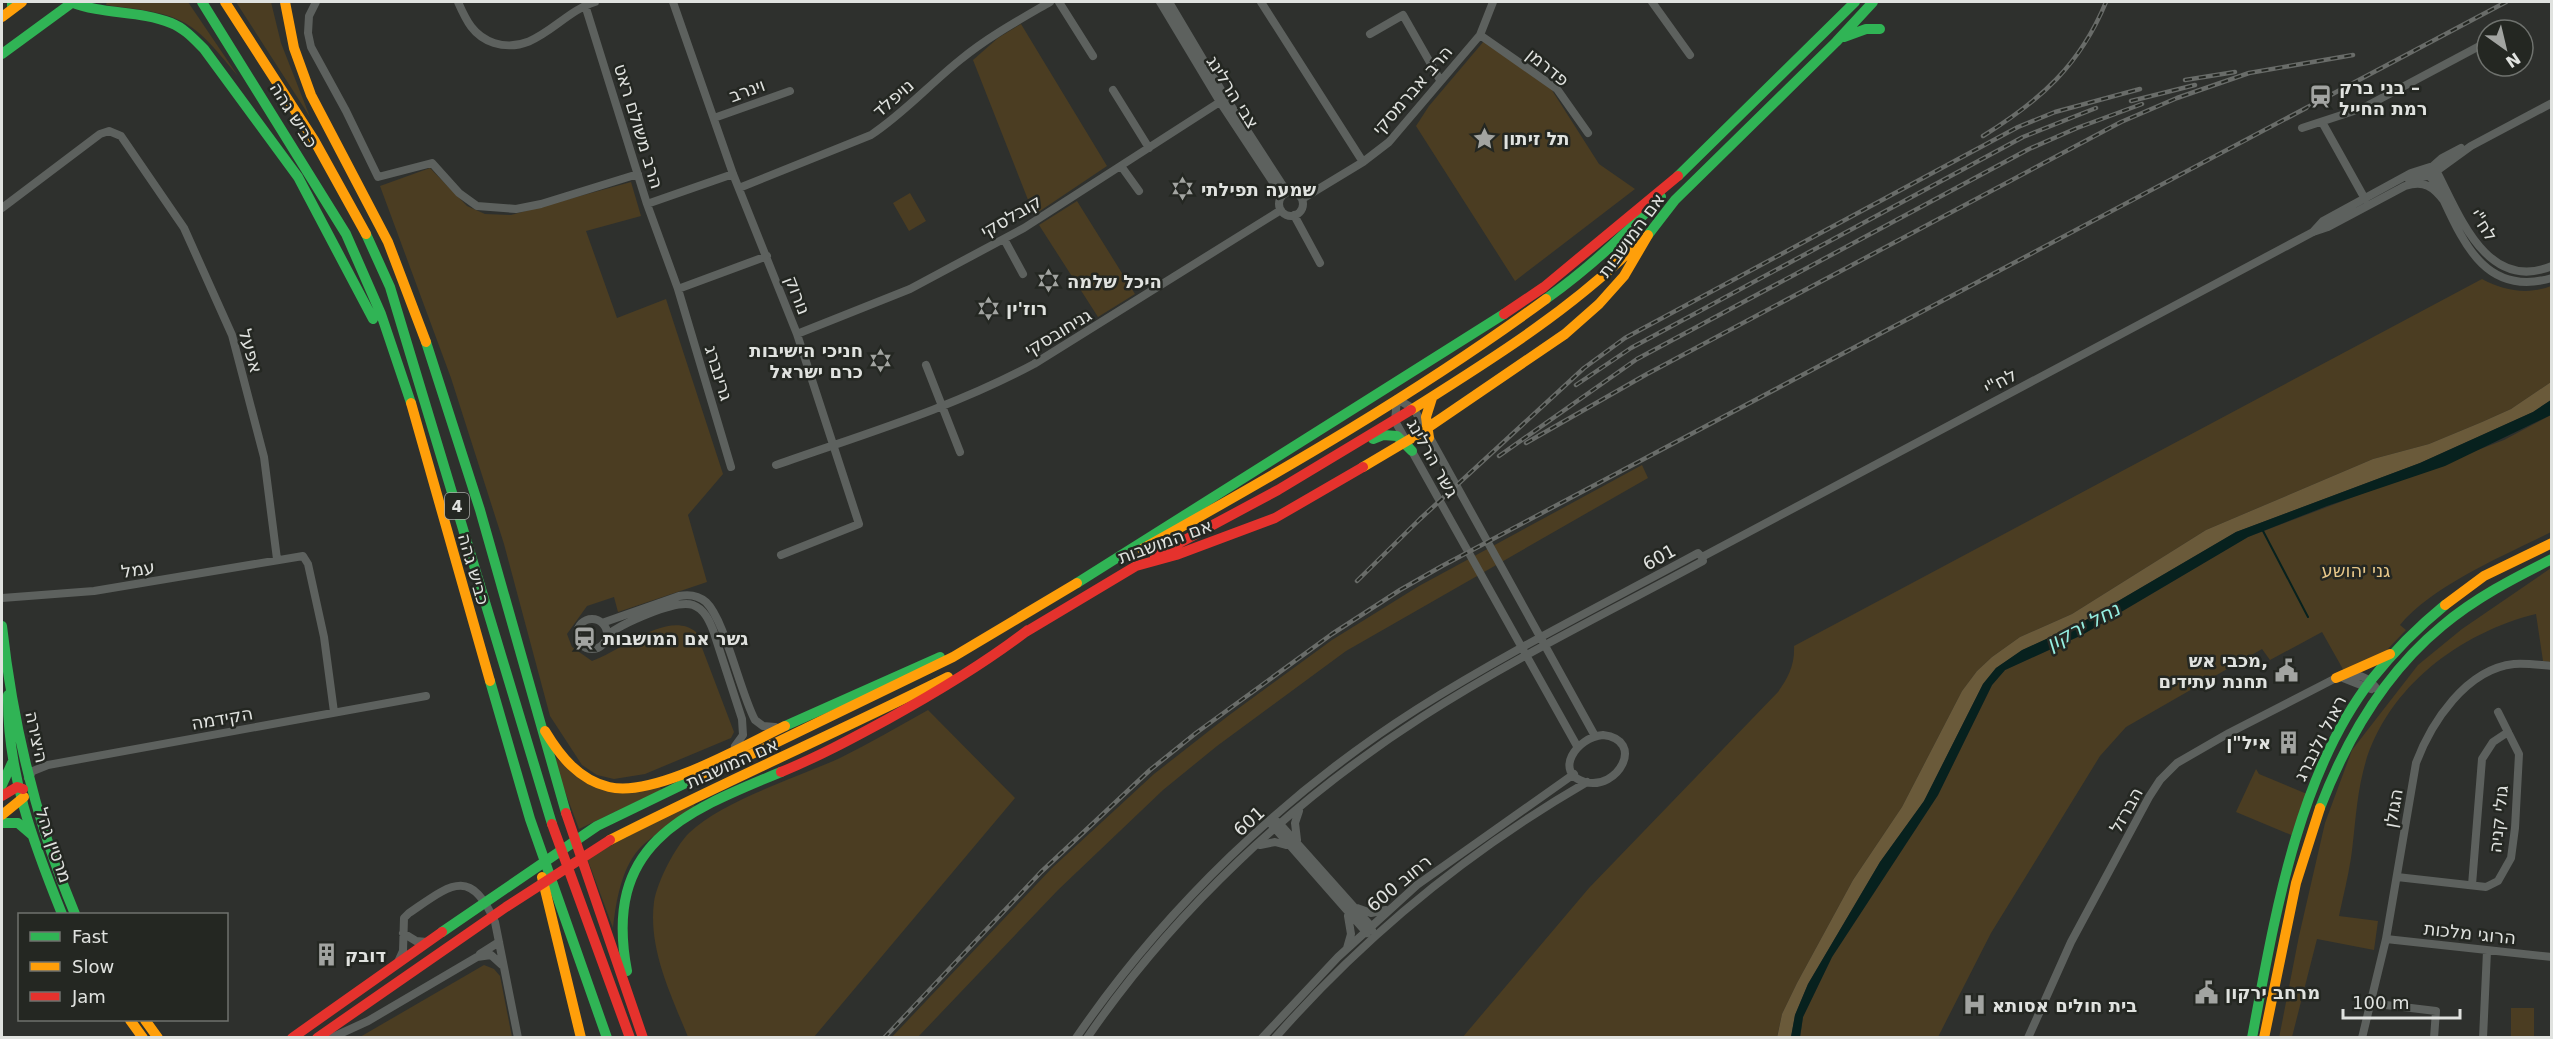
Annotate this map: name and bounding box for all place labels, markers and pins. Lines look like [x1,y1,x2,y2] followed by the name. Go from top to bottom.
[2339,77,2428,119] place label: בני ברק – רמת החייל
[2308,84,2334,110] station icon: בני ברק – רמת החייל
[1472,125,1498,151] place icon: תל זיתון
[1503,128,1570,149] place label: תל זיתון
[1170,176,1196,202] synagogue icon: שמעה תפילתי
[1201,179,1317,200] place label: שמעה תפילתי
[1036,268,1062,294] synagogue icon: היכל שלמה
[1067,271,1162,292] place label: היכל שלמה
[975,295,1001,321] synagogue icon: רוז'ין
[1006,298,1047,319] place label: רוז'ין
[749,340,863,382] place label: חניכי הישיבות כרם ישראל
[868,347,894,373] synagogue icon: חניכי הישיבות כרם ישראל
[572,625,598,651] station icon: גשר אם המושבות
[603,628,748,649] place label: גשר אם המושבות
[2159,650,2268,692] place label: מכבי אש, תחנת עתידים
[2273,657,2299,683] public building icon: מכבי אש, תחנת עתידים
[2276,729,2302,755] building icon: איל"ן
[2226,732,2271,753] place label: איל"ן
[314,942,340,968] building icon: דובק
[345,945,386,966] place label: דובק
[2194,979,2220,1005] public building icon: מרחב ירקון
[2225,982,2320,1003] place label: מרחב ירקון
[1961,992,1987,1018] hospital icon: בית חולים אסותא
[1992,995,2137,1016] place label: בית חולים אסותא

